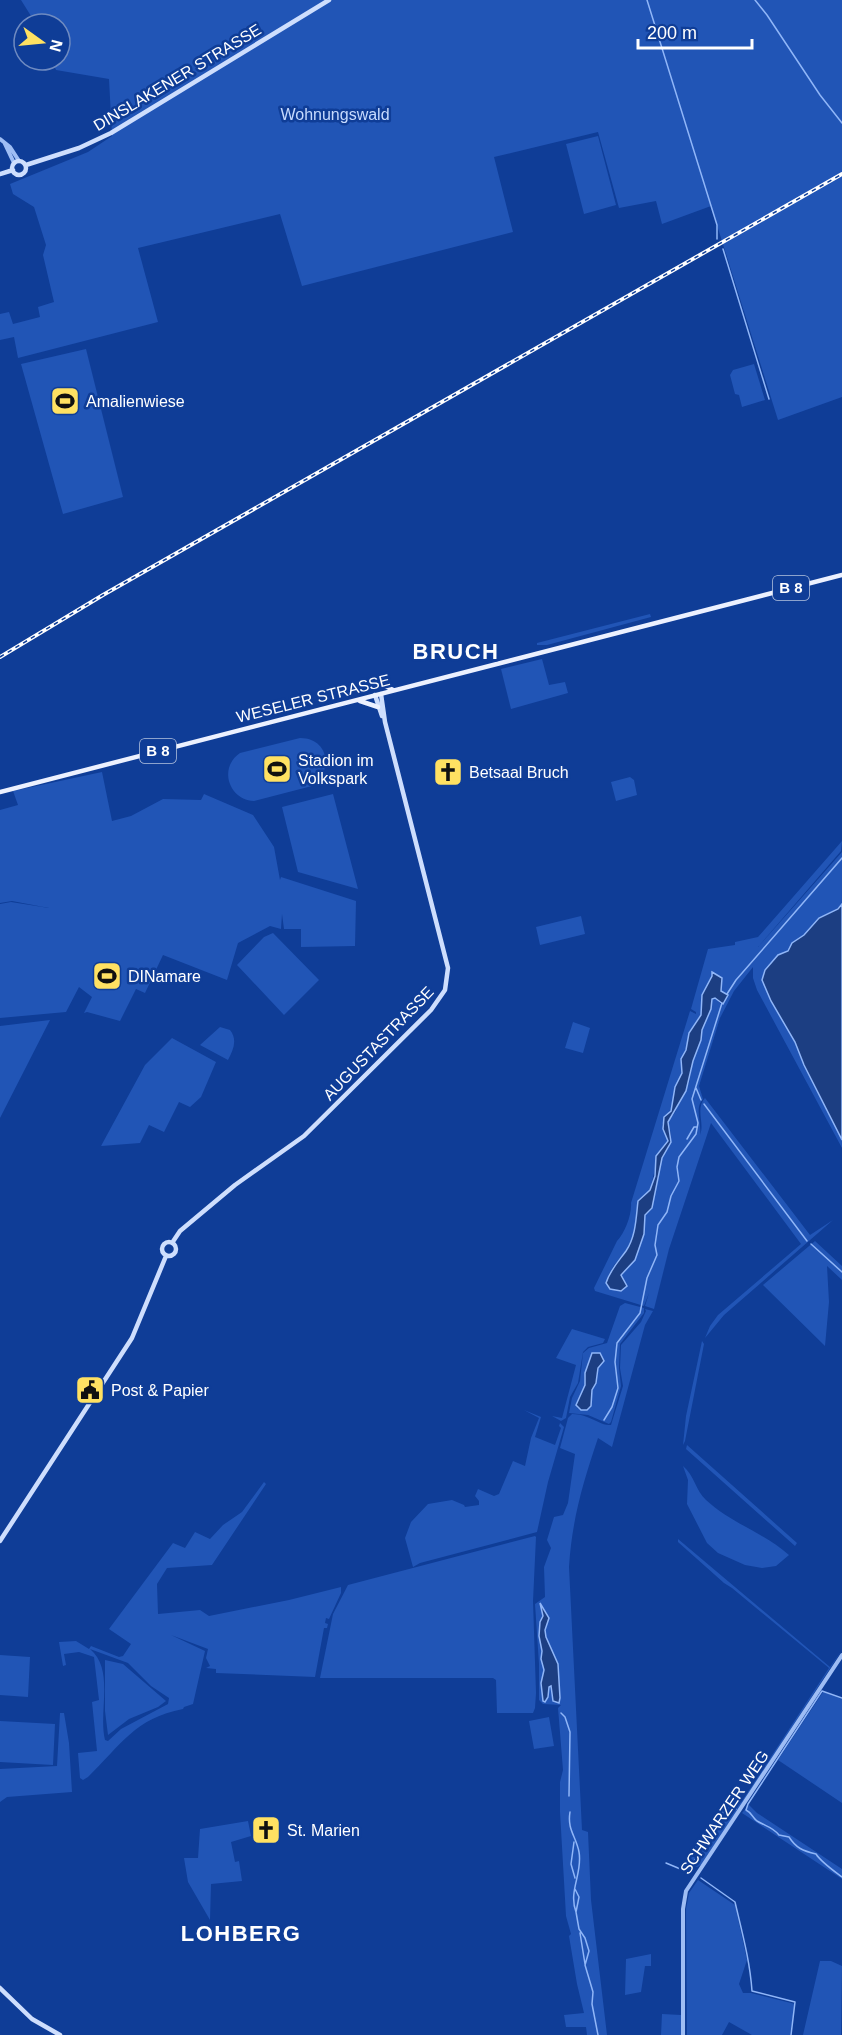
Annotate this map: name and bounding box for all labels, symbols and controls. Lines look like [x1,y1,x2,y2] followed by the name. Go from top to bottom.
[12,12,72,72] north arrow
[638,12,752,50] scale bar
[91,21,264,134] street label: DINSLAKENER STRASSE
[647,23,697,43] text: 200 m
[46,38,66,54] text: N
[280,106,390,123] park label: Wohnungswald
[49,385,81,417] sports icon: Amalienwiese
[86,393,185,410] place label: Amalienwiese
[773,576,809,600] road number: B 8
[413,639,499,664] district label: BRUCH
[235,671,392,726] street label: WESELER STRASSE
[140,739,176,763] road number: B 8
[298,752,374,787] place label: Stadion im Volkspark
[261,753,293,785] sports icon: Stadion im Volkspark
[432,756,464,788] church icon: Betsaal Bruch
[469,764,569,781] place label: Betsaal Bruch
[91,960,123,992] sports icon: DINamare
[128,968,201,985] place label: DINamare
[320,983,437,1104] street label: AUGUSTASTRASSE
[74,1374,106,1406] public building icon: Post & Papier
[111,1382,210,1399] place label: Post & Papier
[677,1747,772,1877] street label: SCHWARZER WEG
[250,1814,282,1846] church icon: St. Marien
[287,1822,360,1839] place label: St. Marien
[181,1921,301,1946] district label: LOHBERG

